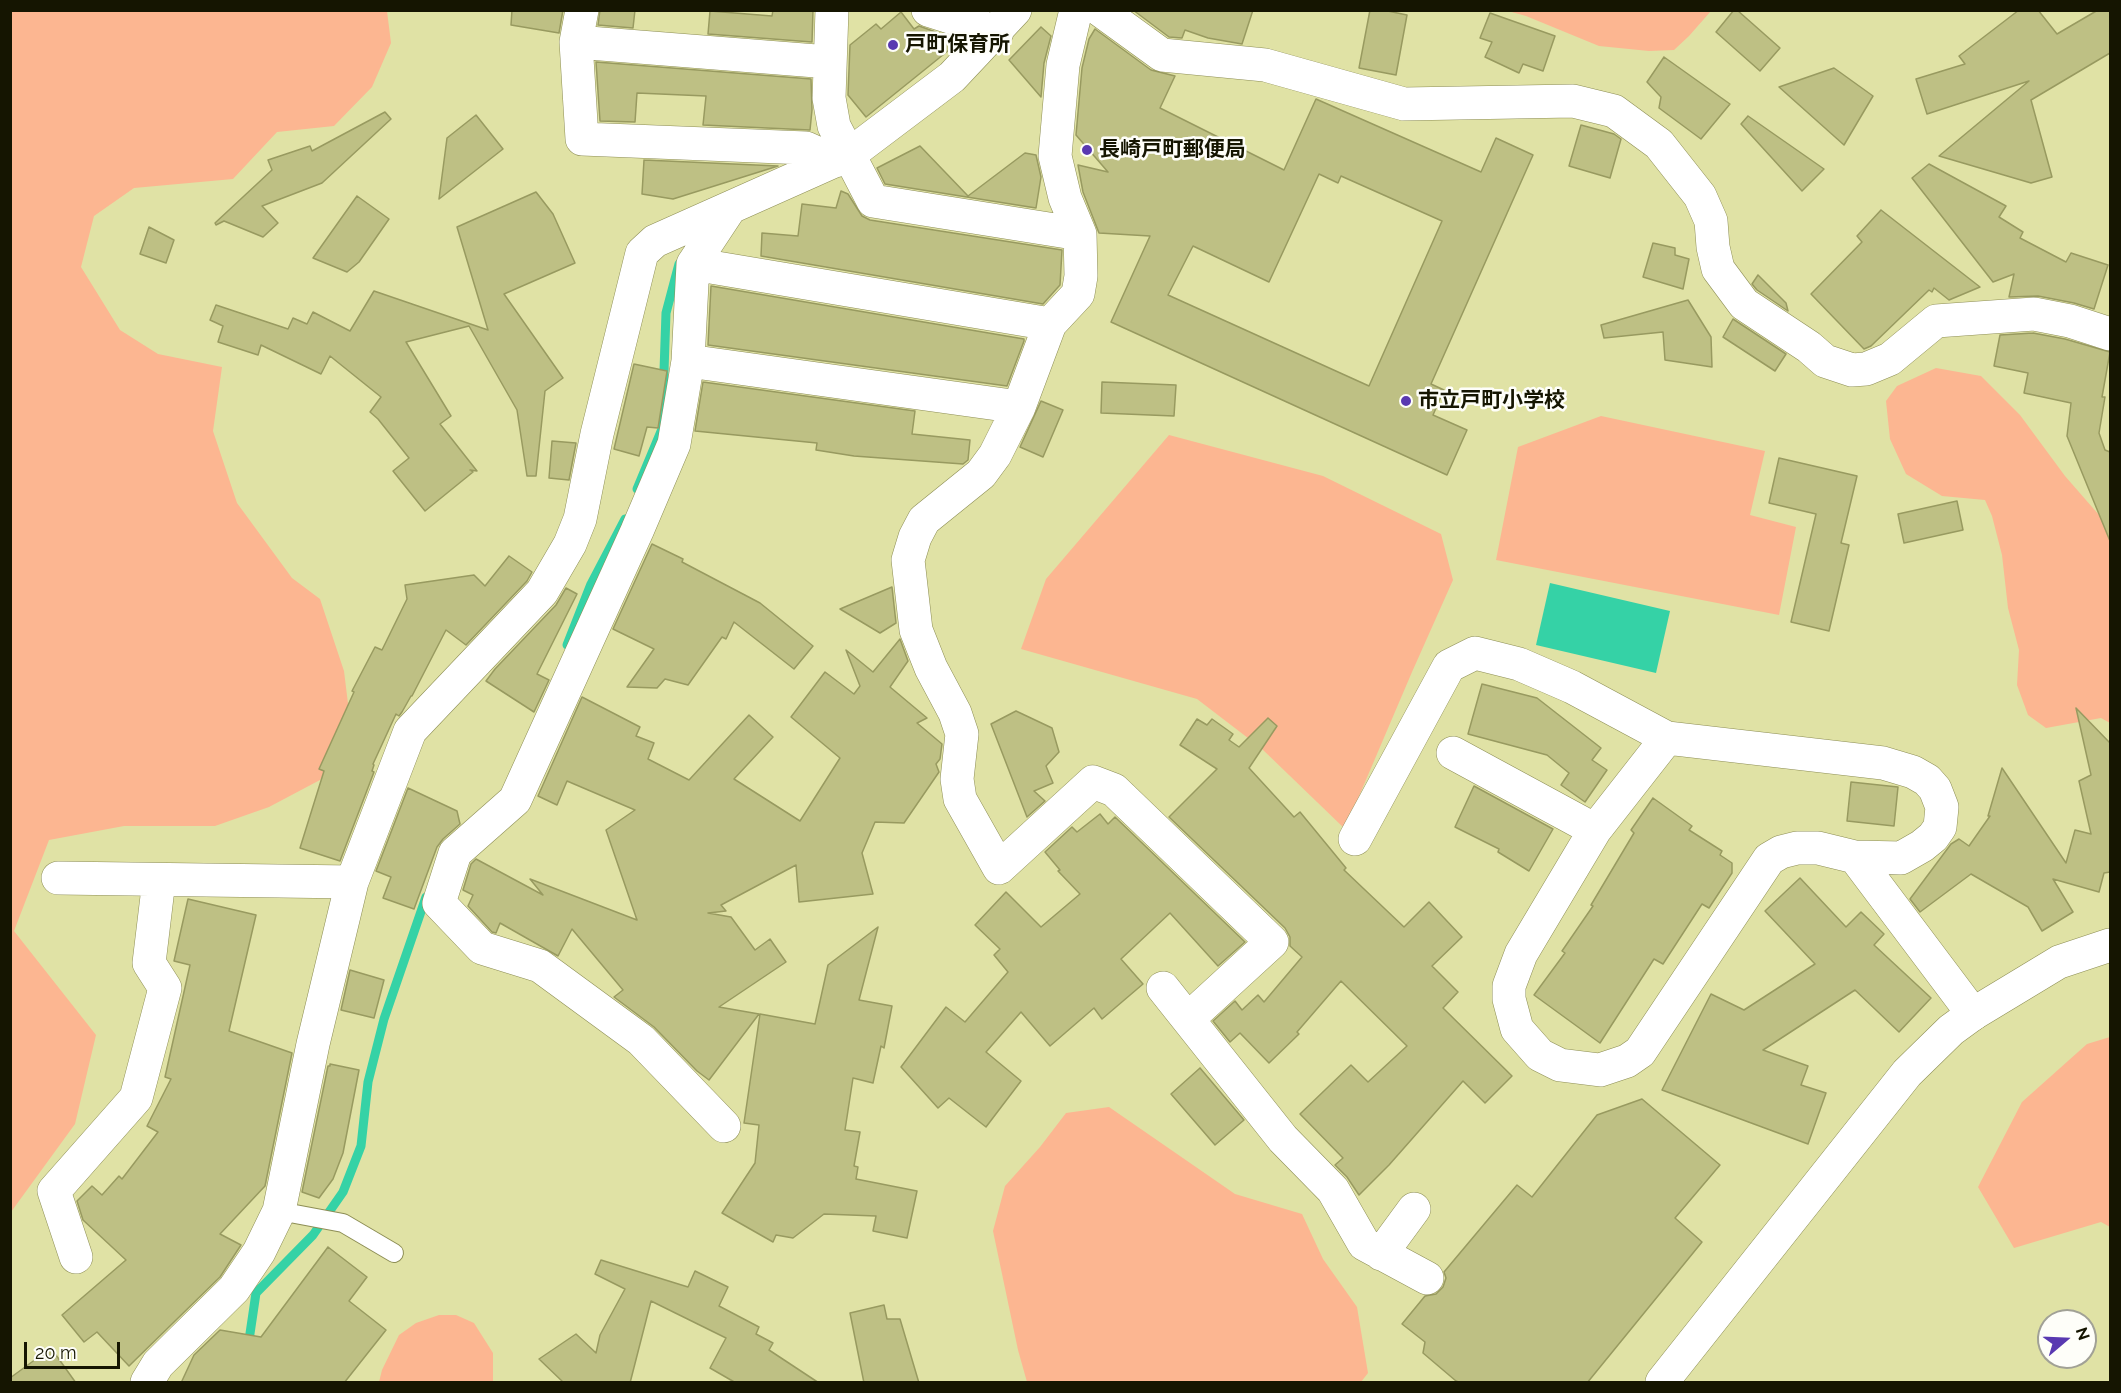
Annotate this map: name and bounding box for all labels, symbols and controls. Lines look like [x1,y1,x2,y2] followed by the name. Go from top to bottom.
[905,32,1010,58] place label: 戸町保育所
[886,38,900,52] marker: 戸町保育所
[1099,137,1246,163] place label: 長崎戸町郵便局
[1080,143,1094,157] marker: 長崎戸町郵便局
[1418,388,1565,414] place label: 市立戸町小学校
[1399,394,1413,408] marker: 市立戸町小学校
[2037,1309,2097,1369] north arrow
[2072,1325,2094,1342] text: N
[27,1330,123,1368] scale bar
[35,1342,77,1363] text: 20 m

